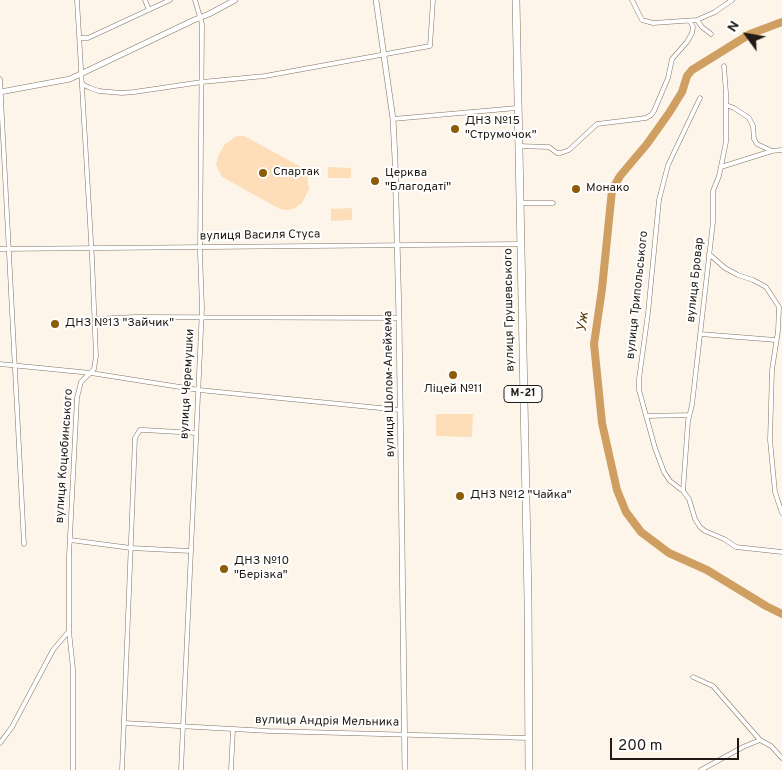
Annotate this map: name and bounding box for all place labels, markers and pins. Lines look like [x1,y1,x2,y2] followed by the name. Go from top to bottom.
[465,115,537,143] place label: ДНЗ №15 "Струмочок"
[449,123,461,135] marker: ДНЗ №15 "Струмочок"
[273,166,320,180] place label: Спартак
[257,167,269,179] marker: Спартак
[385,167,451,195] place label: Церква "Благодаті"
[369,175,381,187] marker: Церква "Благодаті"
[586,182,629,196] place label: Монако
[570,183,582,195] marker: Монако
[65,317,174,331] place label: ДНЗ №13 "Зайчик"
[49,318,61,330] marker: ДНЗ №13 "Зайчик"
[447,369,459,381] marker: Ліцей №11
[423,383,483,397] place label: Ліцей №11
[470,489,572,503] place label: ДНЗ №12 "Чайка"
[454,490,466,502] marker: ДНЗ №12 "Чайка"
[234,555,289,583] place label: ДНЗ №10 "Берізка"
[218,563,230,575] marker: ДНЗ №10 "Берізка"

